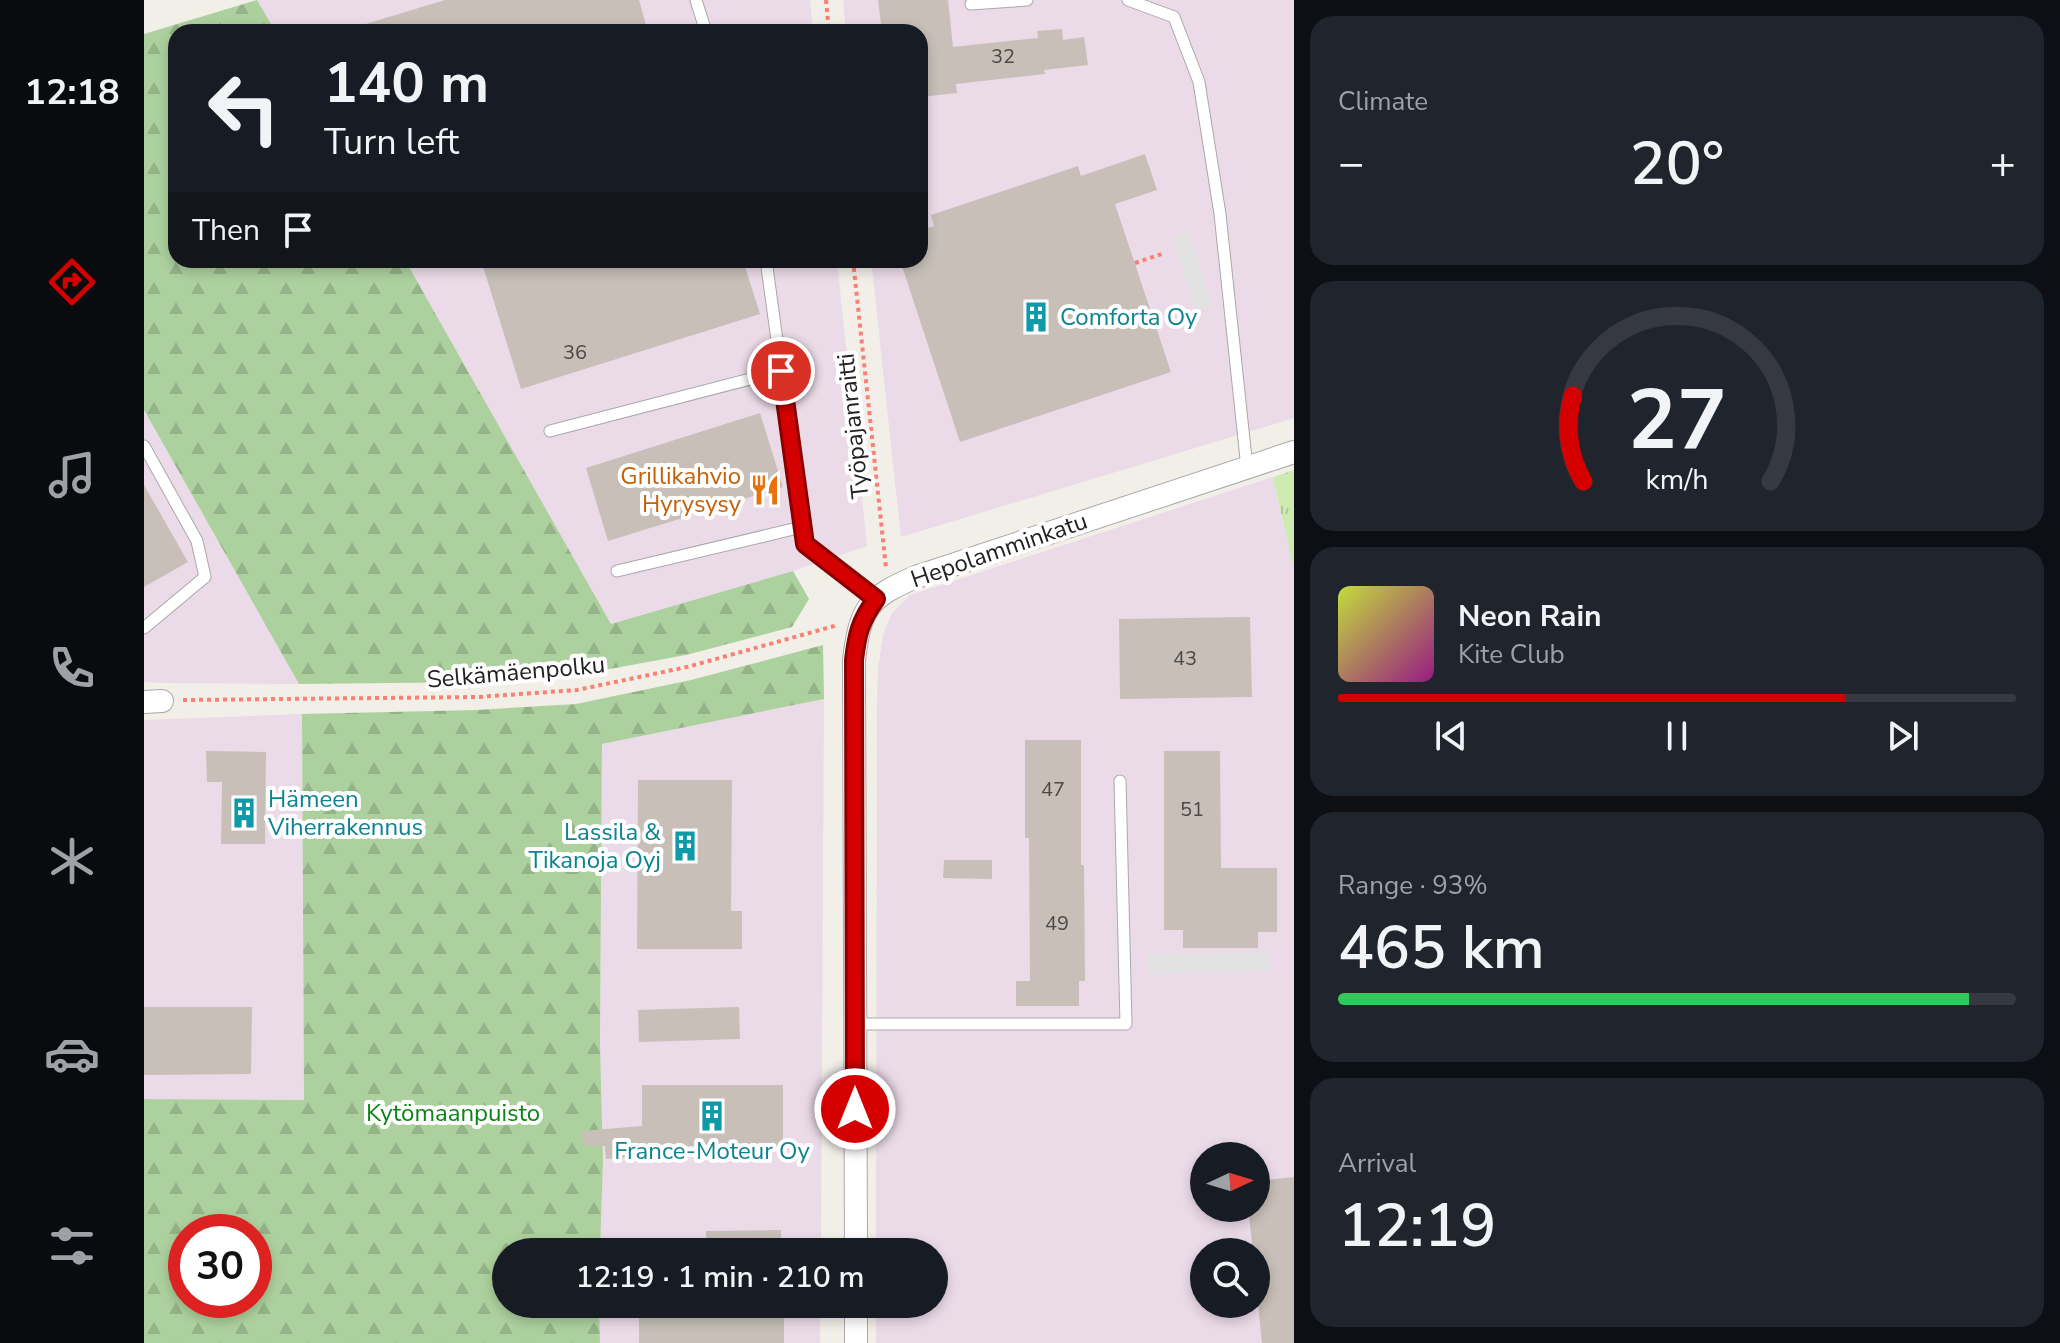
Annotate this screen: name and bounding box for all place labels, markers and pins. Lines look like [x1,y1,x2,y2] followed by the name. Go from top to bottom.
[1019,300,1053,334] building icon: Comforta Oy
[1060,301,1198,333] place label: Comforta Oy
[747,337,815,405] pin
[620,460,742,520] place label: Grillikahvio Hyrysysy
[748,473,782,507] restaurant icon: Grillikahvio Hyrysysy
[267,783,423,843] place label: Hämeen Viherrakennus
[227,796,261,830] building icon: Hämeen Viherrakennus
[528,816,661,876] place label: Lassila & Tikanoja Oyj
[668,829,702,863] building icon: Lassila & Tikanoja Oyj
[695,1099,729,1133] building icon: France-Moteur Oy
[614,1135,810,1167] place label: France-Moteur Oy

